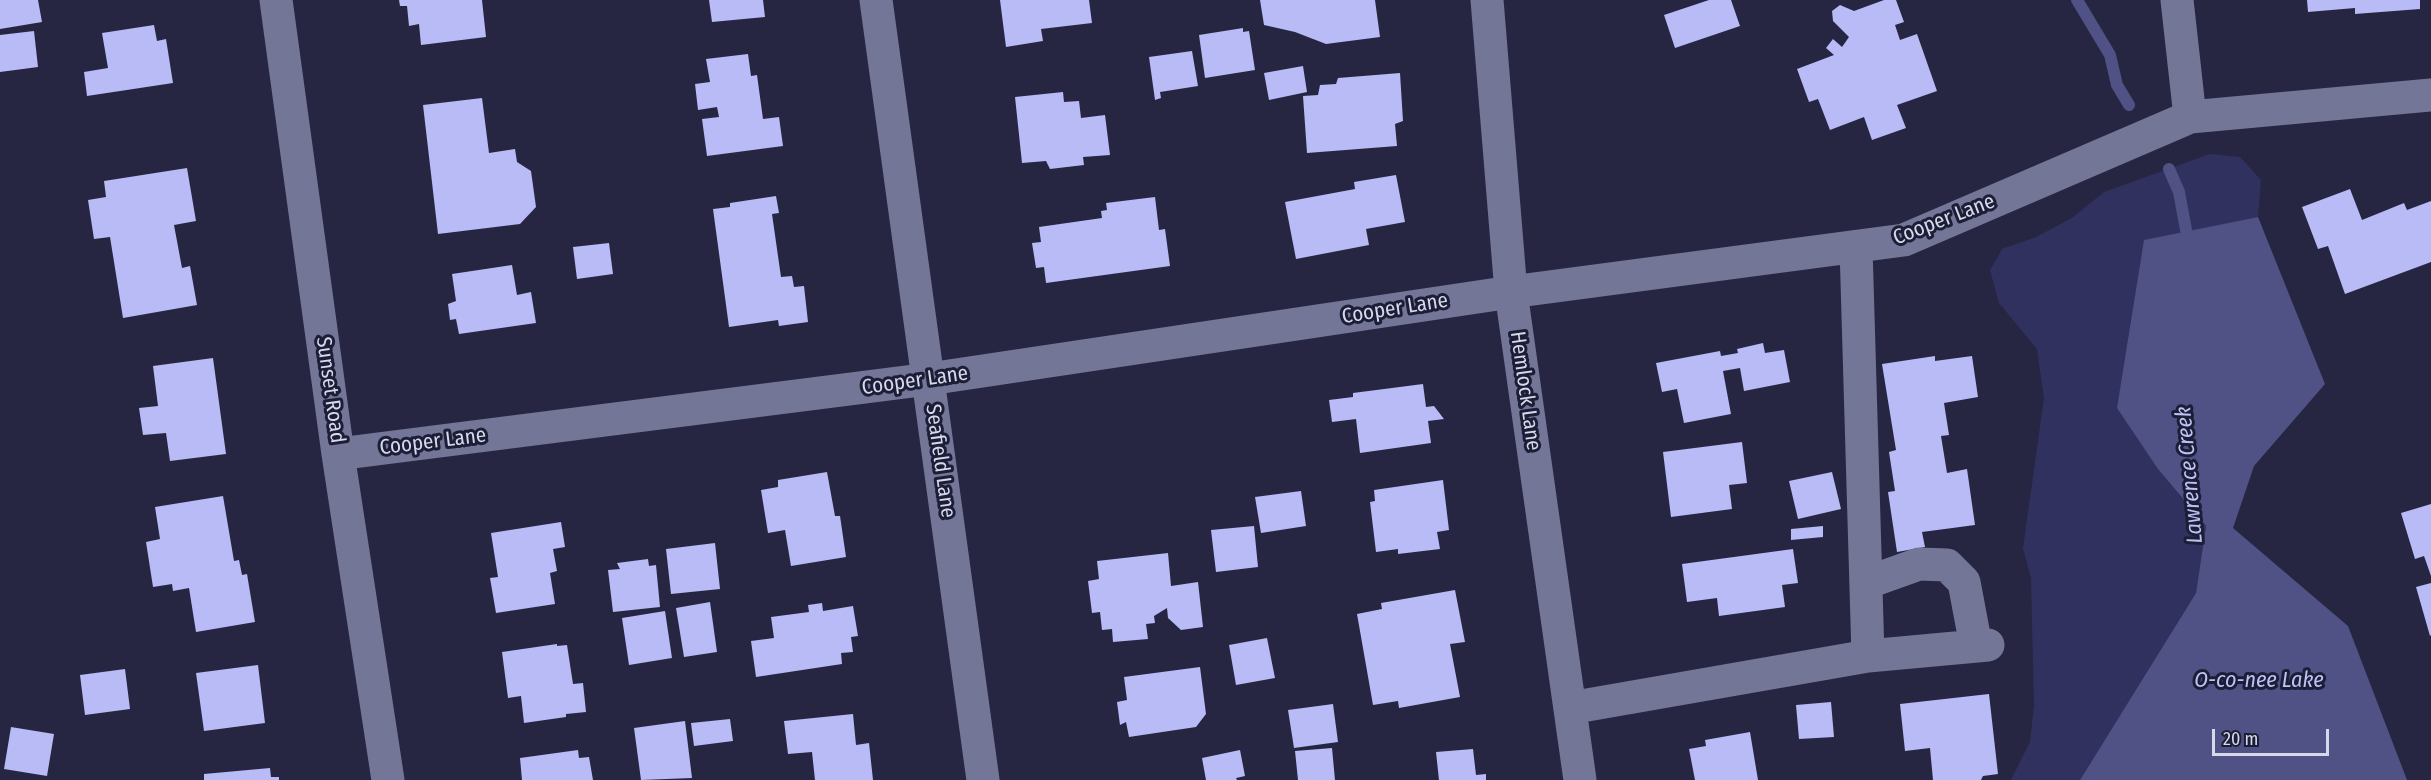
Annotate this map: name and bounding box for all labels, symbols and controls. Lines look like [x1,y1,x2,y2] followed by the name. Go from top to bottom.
[1890,189,1998,251] street label: Cooper Lane
[1340,288,1450,330] street label: Cooper Lane
[1504,330,1546,452] street label: Hemlock Lane
[310,335,350,445] street label: Sunset Road
[860,361,970,401] street label: Cooper Lane
[920,402,960,520] street label: Seafield Lane
[2171,405,2209,545] water label: Lawrence Creek
[378,423,488,461] street label: Cooper Lane
[2194,668,2324,694] water label: O-co-nee Lake
[2215,717,2332,755] scale bar
[2223,728,2258,750] text: 20 m

